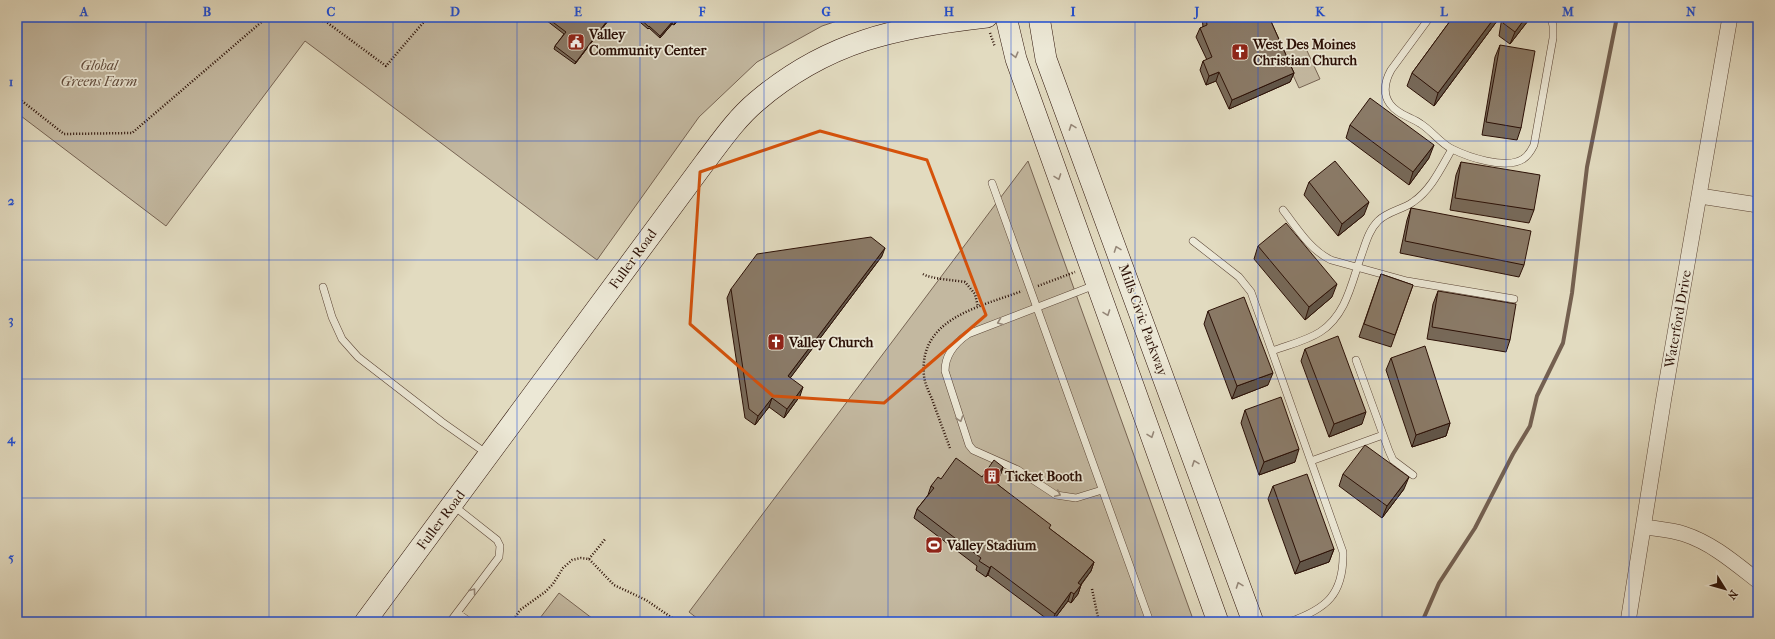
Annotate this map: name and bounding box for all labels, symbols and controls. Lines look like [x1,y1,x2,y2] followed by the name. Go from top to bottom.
[79,4,89,19] text: A
[203,4,212,19] text: B
[327,4,336,19] text: C
[450,4,460,19] text: D
[574,4,582,19] text: E
[698,4,706,19] text: F
[821,4,831,19] text: G
[944,4,955,19] text: H
[1070,4,1076,19] text: I
[1193,4,1200,20] text: J
[1315,4,1326,19] text: K
[1440,4,1449,19] text: L
[1561,4,1574,19] text: M
[1686,4,1696,19] text: N
[588,26,707,59] place label: Valley Community Center
[566,32,586,52] public building icon: Valley Community Center
[1252,36,1358,69] place label: West Des Moines Christian Church
[1230,42,1250,62] church icon: West Des Moines Christian Church
[1010,51,1019,58] one-way arrow
[61,57,137,90] park label: Global Greens Farm
[9,74,14,89] text: 1
[1068,124,1076,131] one-way arrow
[1054,174,1062,181] one-way arrow
[8,193,15,208] text: 2
[606,225,661,292] street label: Fuller Road
[1113,246,1121,253] one-way arrow
[1115,262,1171,379] street label: Mills Civic Parkway
[1661,269,1695,370] street label: Waterford Drive
[1103,309,1111,316] one-way arrow
[8,312,14,328] text: 3
[996,317,1003,325] one-way arrow
[766,332,786,352] church icon: Valley Church
[788,334,875,351] place label: Valley Church
[956,415,964,422] one-way arrow
[6,431,16,447] text: 4
[1147,432,1155,439] one-way arrow
[1191,460,1199,467] one-way arrow
[982,466,1002,486] building icon: Ticket Booth
[1004,468,1084,485] place label: Ticket Booth
[413,487,469,553] street label: Fuller Road
[1053,489,1061,497] one-way arrow
[924,535,944,555] sports icon: Valley Stadium
[946,537,1037,554] place label: Valley Stadium
[8,550,14,565] text: 5
[1705,569,1745,609] north arrow
[1236,582,1244,589] one-way arrow
[1724,587,1740,602] text: N
[469,588,476,595] one-way arrow

